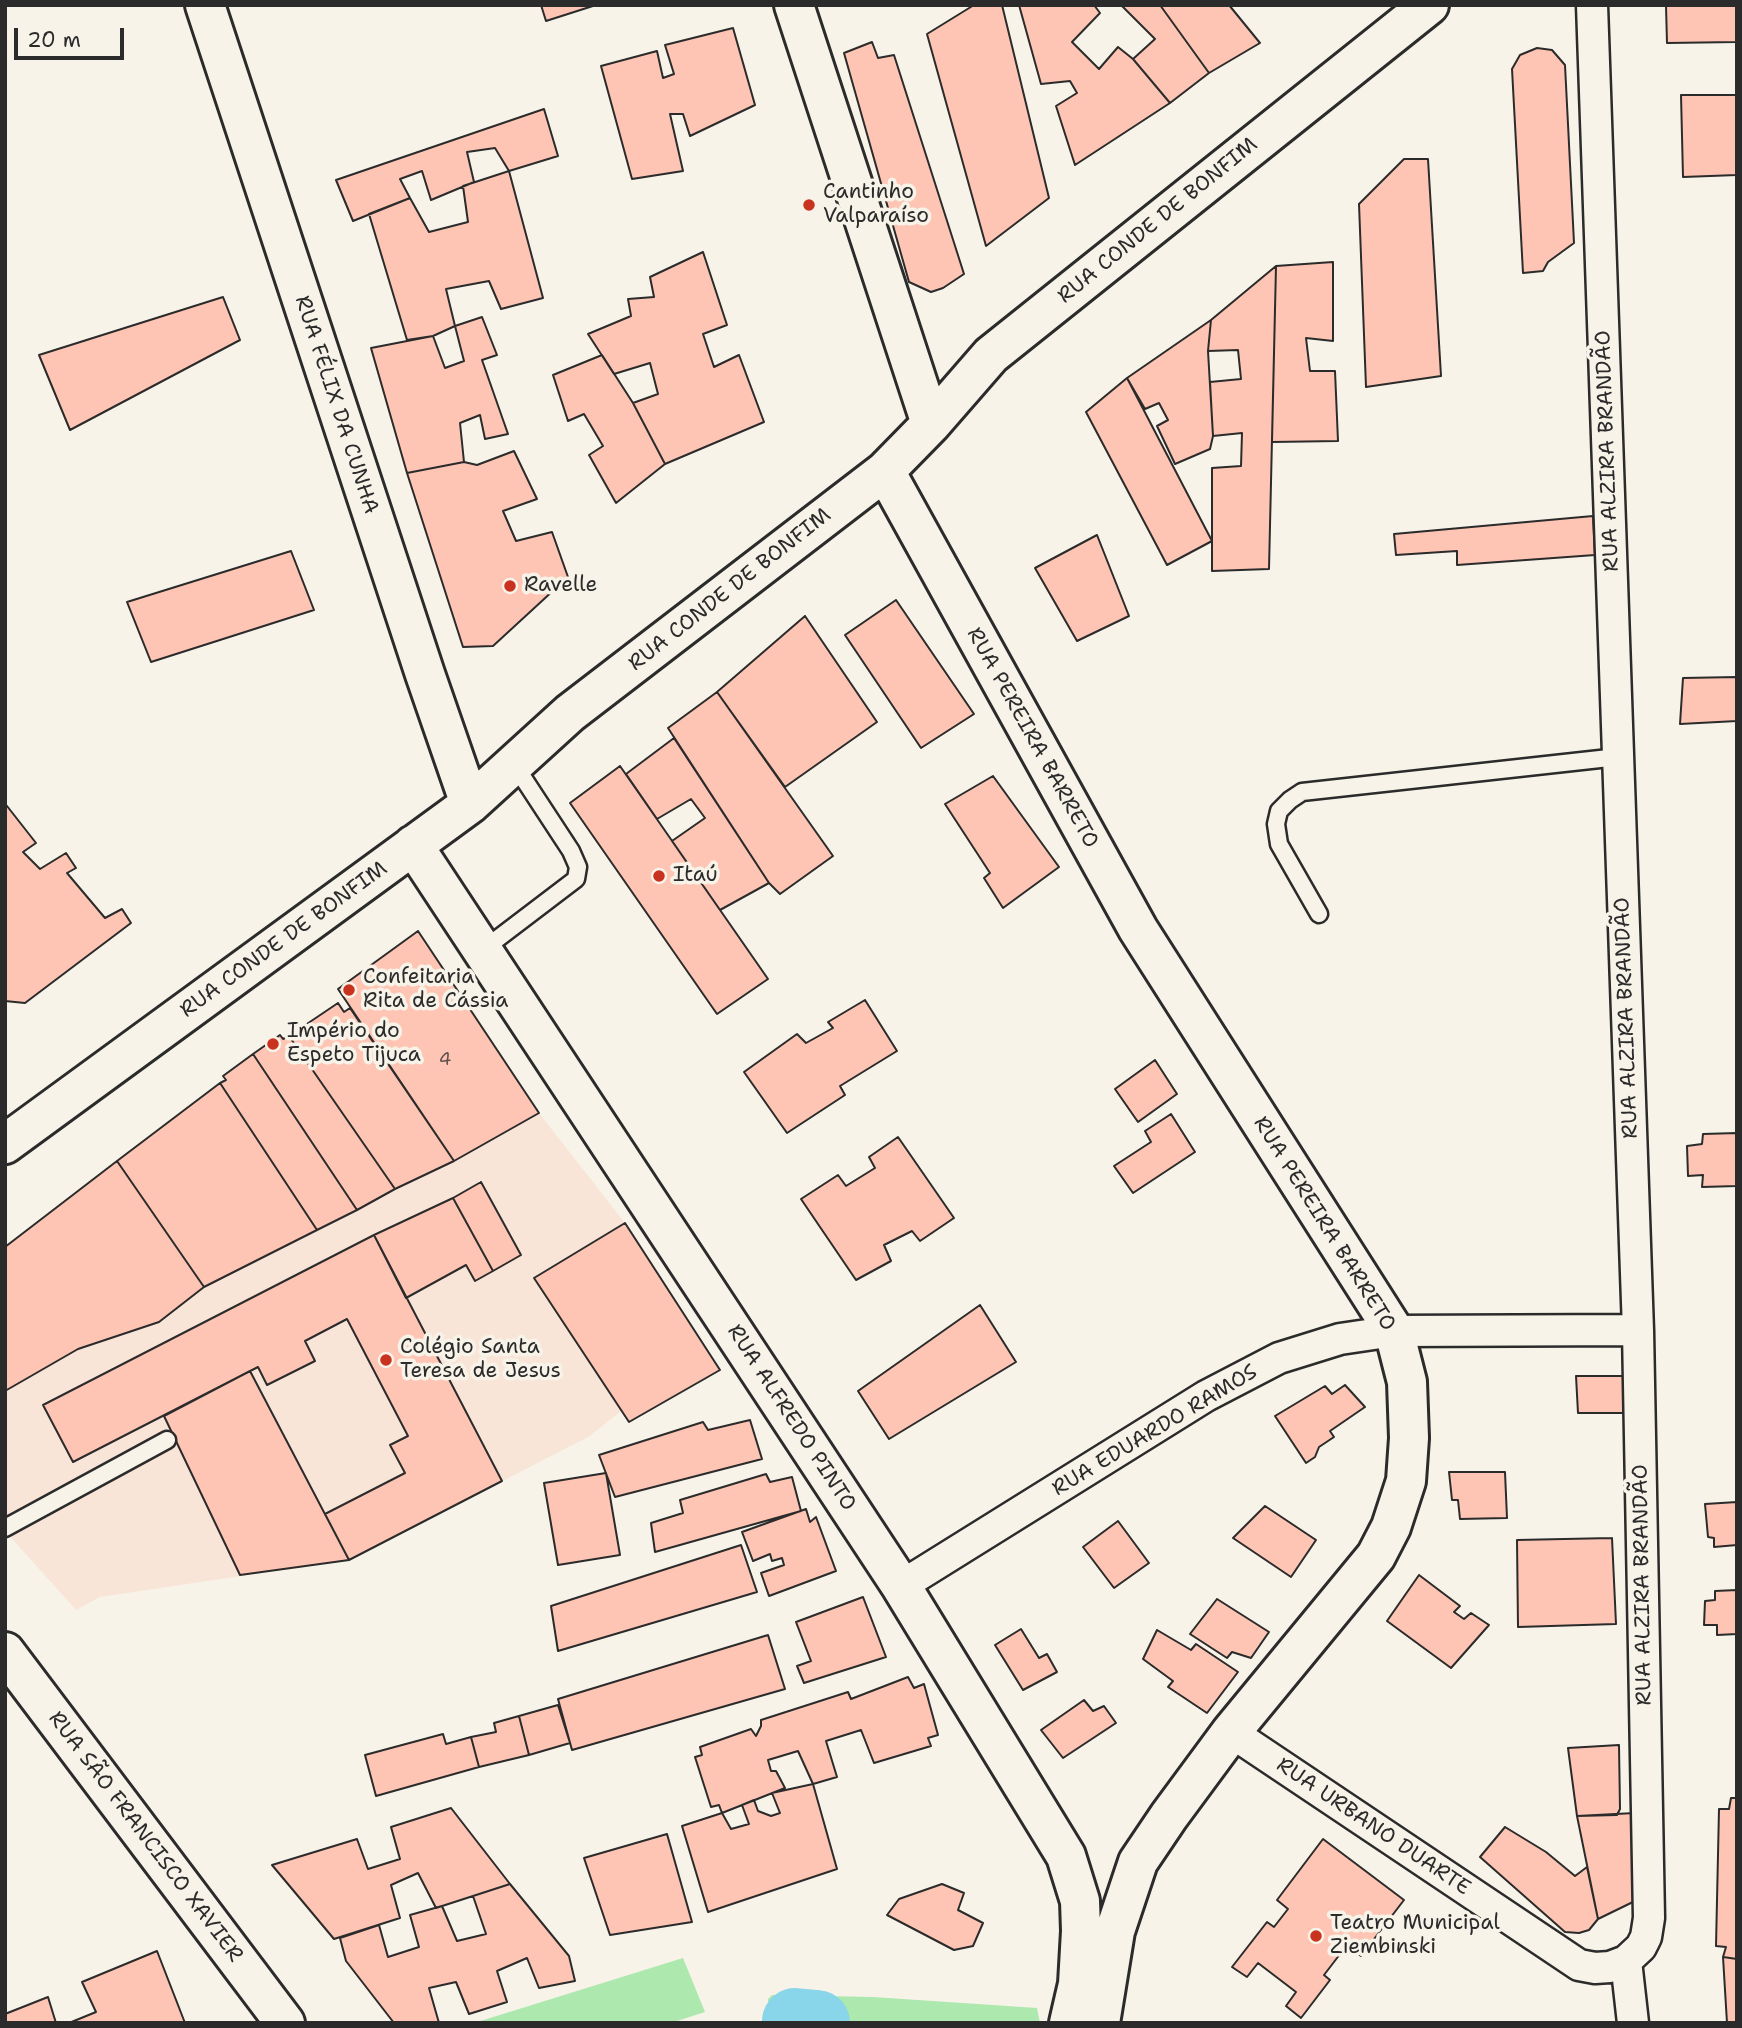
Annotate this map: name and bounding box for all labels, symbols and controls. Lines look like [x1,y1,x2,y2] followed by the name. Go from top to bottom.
[18,14,128,58] scale bar
[27,26,81,54] text: 20 m
[1053,133,1263,309] street label: RUA CONDE DE BONFIM
[823,180,929,230] place label: Cantinho Valparaíso
[801,197,817,213] marker: Cantinho Valparaíso
[289,293,383,517] street label: RUA FÉLIX DA CUNHA
[1591,330,1625,572] street label: RUA ALZIRA BRANDÃO
[624,503,836,677] street label: RUA CONDE DE BONFIM
[524,573,597,599] place label: Ravelle
[502,578,518,594] marker: Ravelle
[961,623,1103,853] street label: RUA PEREIRA BARRETO
[176,856,392,1024] street label: RUA CONDE DE BONFIM
[673,863,718,889] place label: Itaú
[651,868,667,884] marker: Itaú
[1610,897,1644,1139] street label: RUA ALZIRA BRANDÃO
[363,965,508,1015] place label: Confeitaria Rita de Cássia
[341,982,357,998] marker: Confeitaria Rita de Cássia
[287,1019,421,1069] place label: Império do Espeto Tijuca
[265,1036,281,1052] marker: Império do Espeto Tijuca
[439,1049,451,1071] house number: 4
[1248,1112,1400,1336] street label: RUA PEREIRA BARRETO
[721,1320,861,1516] street label: RUA ALFREDO PINTO
[400,1335,561,1385] place label: Colégio Santa Teresa de Jesus
[378,1352,394,1368] marker: Colégio Santa Teresa de Jesus
[1048,1360,1262,1502] street label: RUA EDUARDO RAMOS
[1628,1464,1658,1706] street label: RUA ALZIRA BRANDÃO
[43,1707,247,1967] street label: RUA SÃO FRANCISCO XAVIER
[1271,1753,1475,1901] street label: RUA URBANO DUARTE
[1330,1911,1500,1961] place label: Teatro Municipal Ziembinski
[1308,1928,1324,1944] marker: Teatro Municipal Ziembinski

